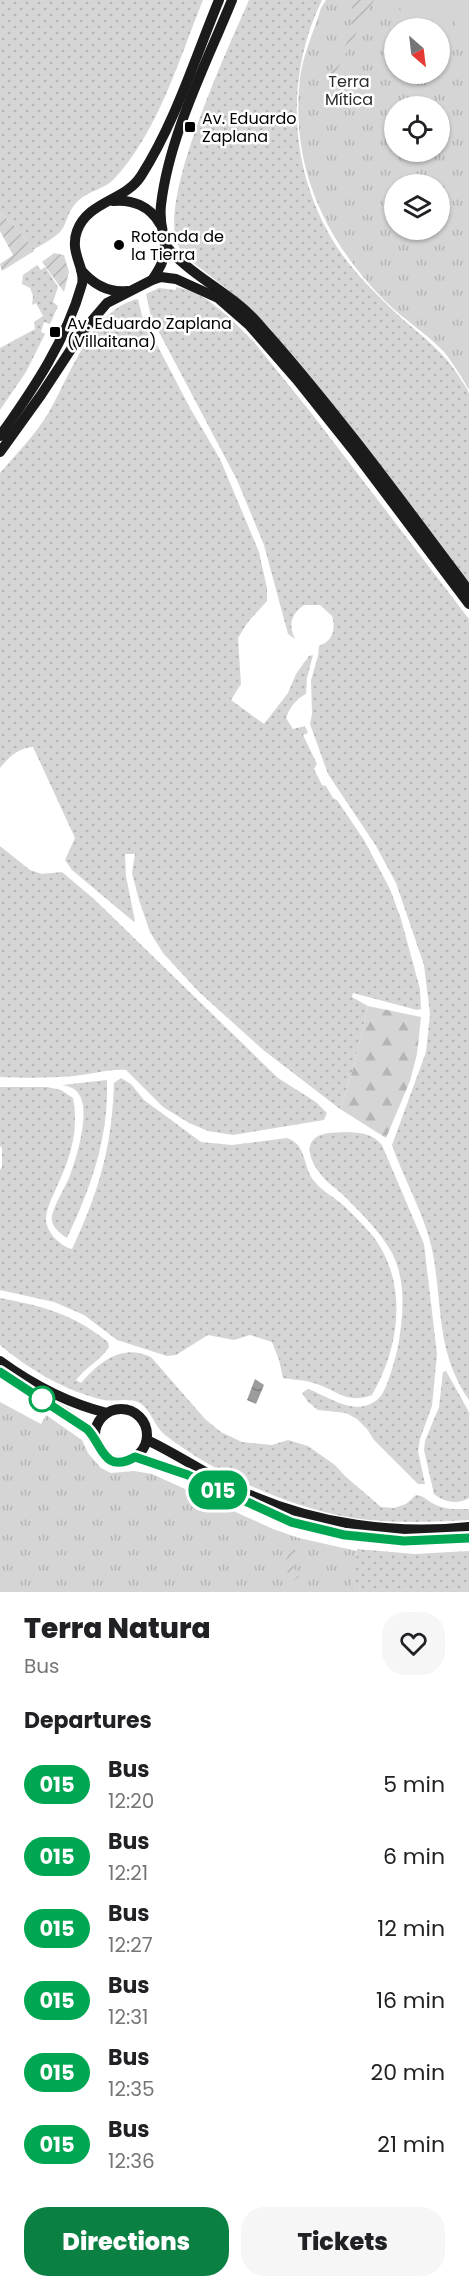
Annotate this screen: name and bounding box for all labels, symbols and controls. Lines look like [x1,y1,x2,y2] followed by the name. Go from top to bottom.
[384,18,450,84] north arrow
[384,18,450,240] map controls
[325,70,373,111] park label: Terra Mítica
[384,96,450,162] button: locate
[202,107,297,148] place label: Av. Eduardo Zaplana
[183,120,197,134] marker: Av. Eduardo Zaplana
[384,174,450,240] button: layers
[131,225,224,266] place label: Rotonda de la Tierra
[112,238,126,252] marker: Rotonda de la Tierra
[67,312,232,353] place label: Av. Eduardo Zaplana (Villaitana)
[48,325,62,339] marker: Av. Eduardo Zaplana (Villaitana)
[29,1386,55,1412] unlabelled marker
[184,1470,252,1510] line badge: 015
[200,1476,236,1505] text: 015
[24,1609,211,1648] text: Terra Natura
[382,1612,445,1675] button: heart
[24,1652,60,1680] text: Bus
[24,1705,152,1736] text: Departures
[108,1754,150,1785] text: Bus
[383,1769,445,1800] text: 5 min
[39,1770,75,1799] text: 015
[108,1787,154,1815] text: 12:20
[108,1826,150,1857] text: Bus
[383,1841,445,1872] text: 6 min
[39,1842,75,1871] text: 015
[108,1859,148,1887] text: 12:21
[108,1898,150,1929] text: Bus
[377,1913,445,1944] text: 12 min
[39,1914,75,1943] text: 015
[108,1931,153,1959] text: 12:27
[108,1970,150,2001] text: Bus
[376,1985,445,2016] text: 16 min
[39,1986,75,2015] text: 015
[108,2003,148,2031] text: 12:31
[108,2042,150,2073] text: Bus
[371,2057,445,2088] text: 20 min
[39,2058,75,2087] text: 015
[108,2075,155,2103] text: 12:35
[108,2114,150,2145] text: Bus
[377,2129,445,2160] text: 21 min
[39,2130,75,2159] text: 015
[108,2147,155,2175] text: 12:36
[24,2207,229,2276] button: Directions
[241,2207,445,2276] button: Tickets

